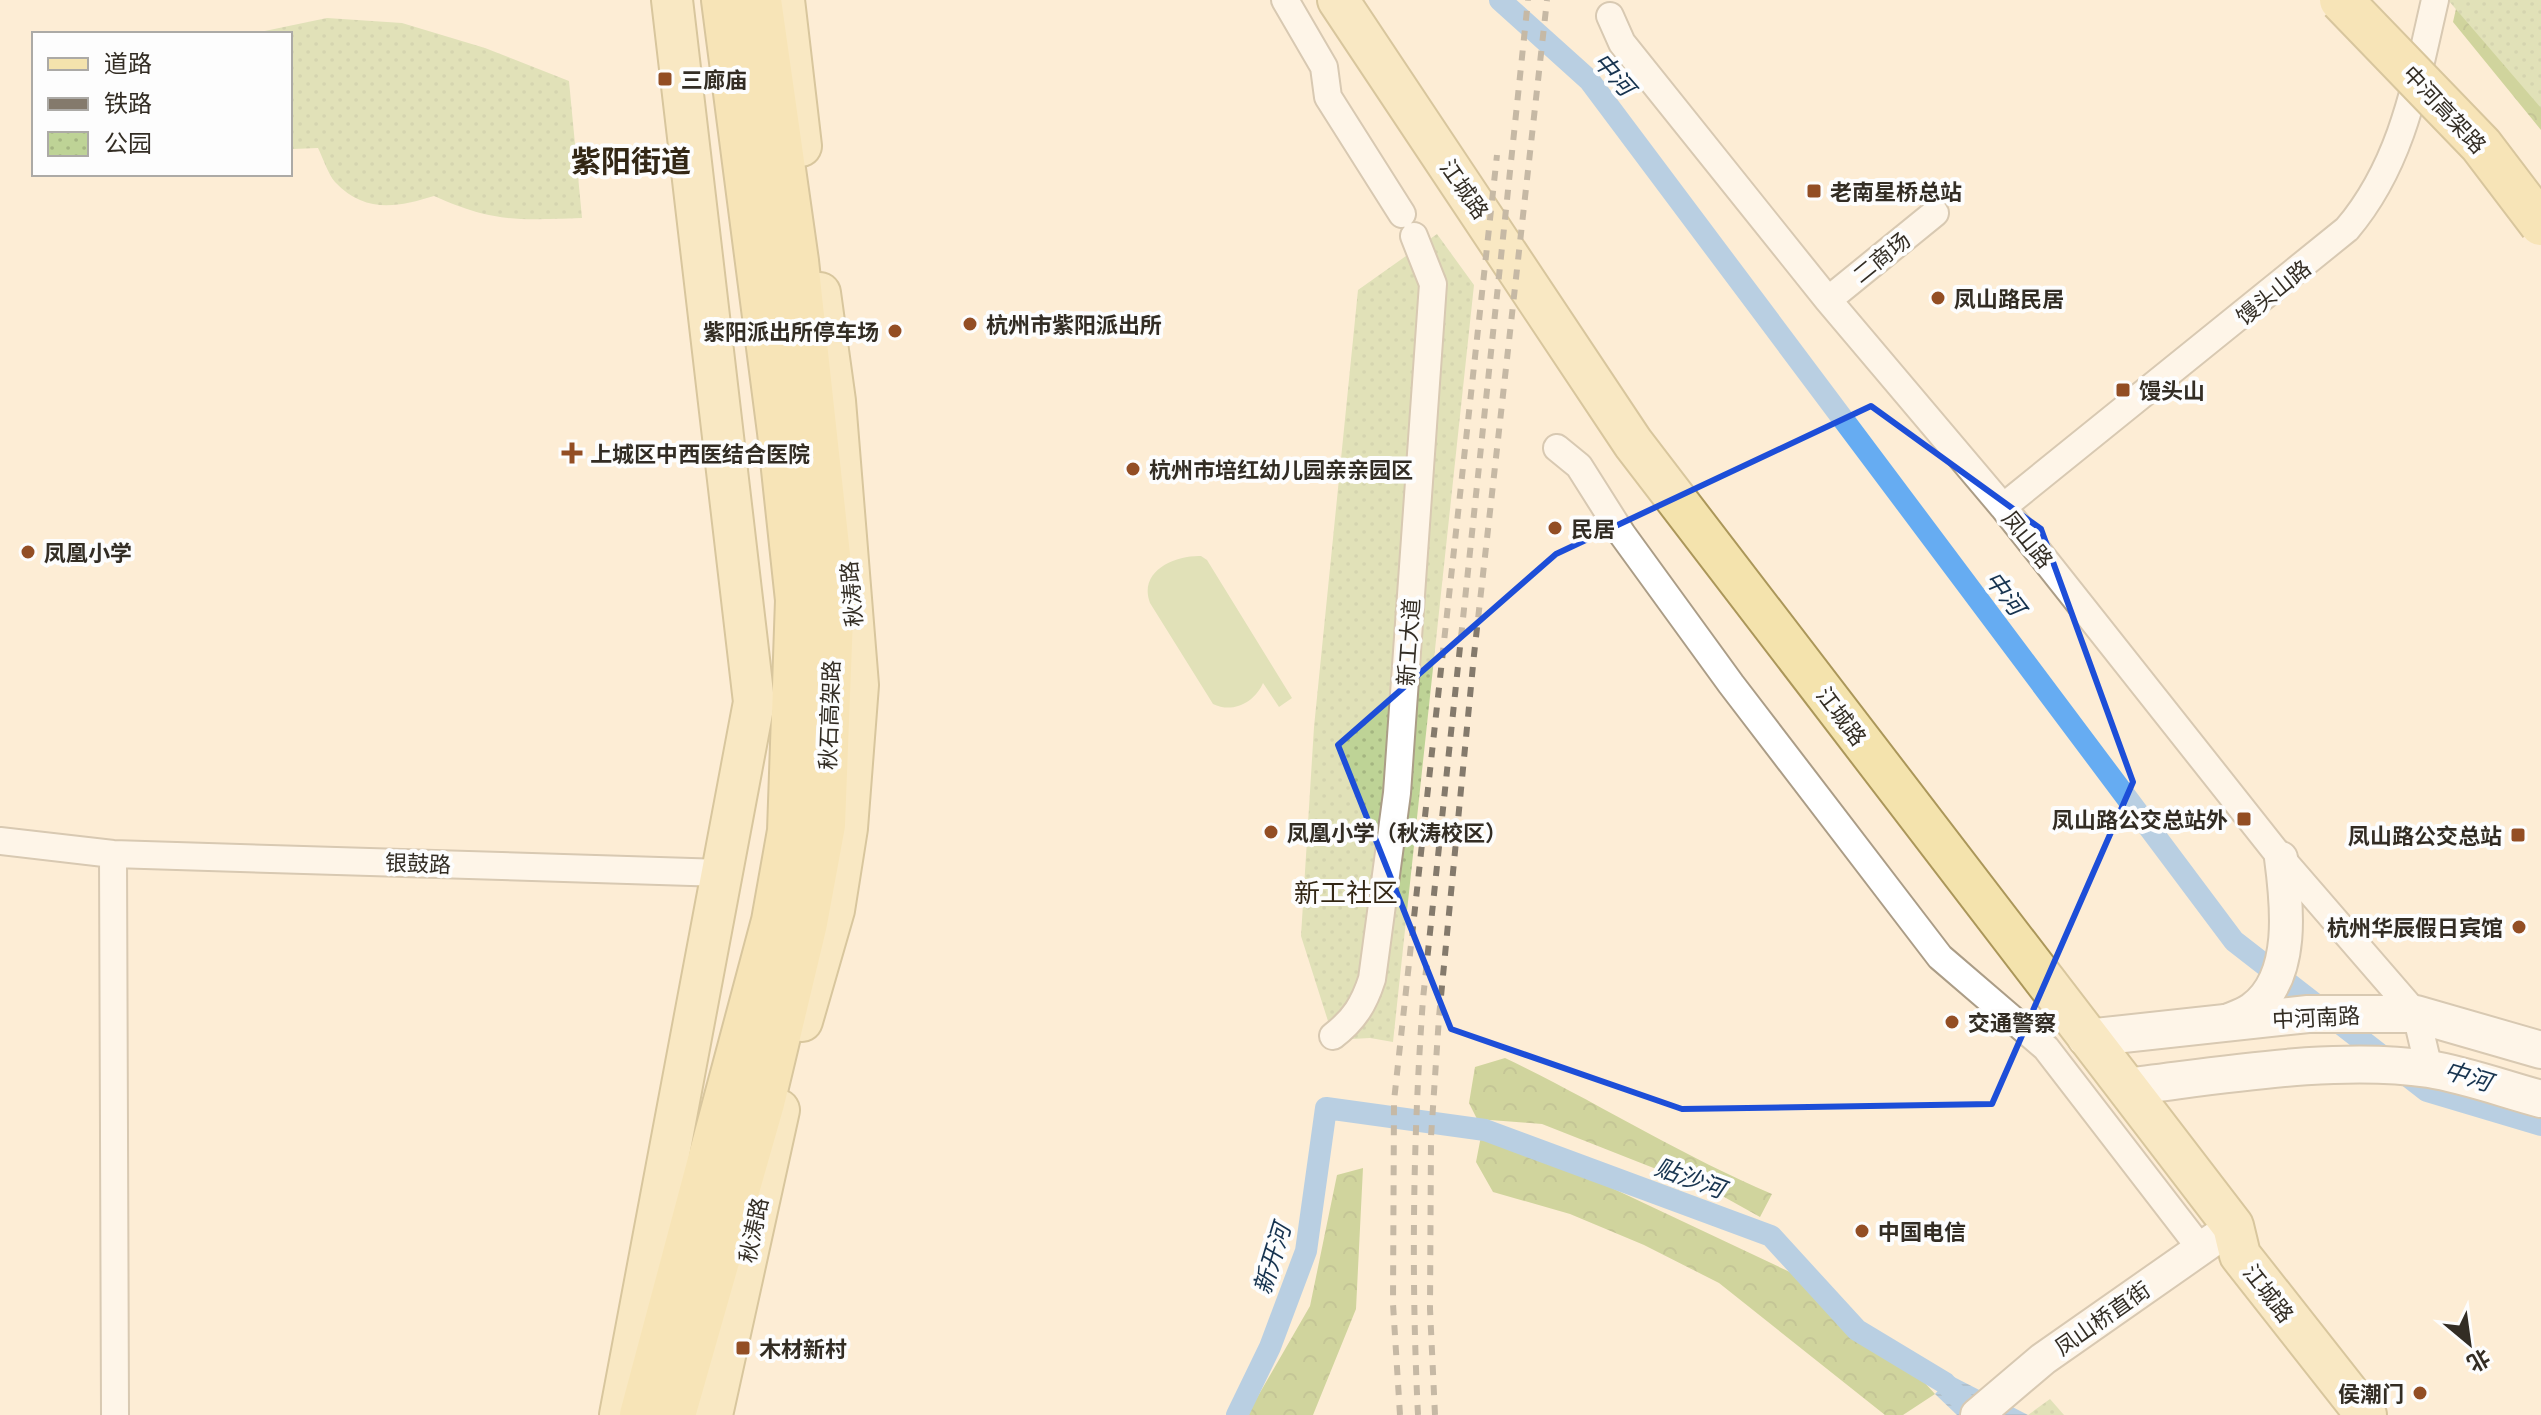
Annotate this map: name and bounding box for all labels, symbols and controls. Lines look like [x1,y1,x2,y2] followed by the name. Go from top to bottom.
[32,32,292,176] legend
[1588,47,1643,104] water label: 中河
[104,50,152,77] text: 道路
[2398,60,2492,158] street label: 中河高架路
[681,67,747,92] place label: 三廊庙
[656,70,674,88] marker: 三廊庙
[104,90,152,117] text: 铁路
[104,130,152,157] text: 公园
[571,144,691,178] district label: 紫阳街道
[1436,155,1494,223] street label: 江城路
[1830,179,1962,204] place label: 老南星桥总站
[1805,182,1823,200] marker: 老南星桥总站
[1847,227,1915,287] street label: 二商场
[2231,255,2315,329] street label: 馒头山路
[1954,286,2064,311] place label: 凤山路民居
[1929,289,1947,307] marker: 凤山路民居
[986,312,1162,337] place label: 杭州市紫阳派出所
[961,315,979,333] marker: 杭州市紫阳派出所
[703,319,879,344] place label: 紫阳派出所停车场
[886,322,904,340] marker: 紫阳派出所停车场
[2139,378,2205,403] place label: 馒头山
[2114,381,2132,399] marker: 馒头山
[590,441,810,466] place label: 上城区中西医结合医院
[561,442,583,464] marker: 上城区中西医结合医院
[1149,457,1413,482] place label: 杭州市培红幼儿园亲亲园区
[1124,460,1142,478] marker: 杭州市培红幼儿园亲亲园区
[1998,505,2058,573] street label: 凤山路
[1571,516,1615,541] place label: 民居
[1546,519,1564,537] marker: 民居
[44,540,132,565] place label: 凤凰小学
[19,543,37,561] marker: 凤凰小学
[836,560,866,628] street label: 秋涛路
[1980,566,2033,623] water label: 中河
[1392,597,1424,687] street label: 新工大道
[815,660,843,770] street label: 秋石高架路
[1812,682,1872,750] street label: 江城路
[2052,807,2228,832] place label: 凤山路公交总站外
[2235,810,2253,828] marker: 凤山路公交总站外
[1287,820,1507,845] place label: 凤凰小学（秋涛校区）
[1262,823,1280,841] marker: 凤凰小学（秋涛校区）
[2348,823,2502,848] place label: 凤山路公交总站
[2509,826,2527,844] marker: 凤山路公交总站
[385,849,451,877] street label: 银鼓路
[1294,878,1398,907] district label: 新工社区
[2327,915,2503,940] place label: 杭州华辰假日宾馆
[2510,918,2528,936] marker: 杭州华辰假日宾馆
[2271,1002,2361,1032] street label: 中河南路
[1968,1010,2056,1035] place label: 交通警察
[1943,1013,1961,1031] marker: 交通警察
[2441,1056,2499,1097] water label: 中河
[1652,1153,1732,1204] water label: 贴沙河
[734,1195,772,1265] street label: 秋涛路
[1249,1217,1297,1297] water label: 新开河
[1878,1219,1966,1244] place label: 中国电信
[1853,1222,1871,1240] marker: 中国电信
[2239,1259,2299,1327] street label: 江城路
[2050,1276,2154,1360] street label: 凤山桥直街
[2429,1303,2509,1383] north arrow
[759,1336,847,1361] place label: 木材新村
[734,1339,752,1357] marker: 木材新村
[2463,1345,2495,1377] text: 北
[2338,1381,2404,1406] place label: 侯潮门
[2411,1384,2429,1402] marker: 侯潮门

